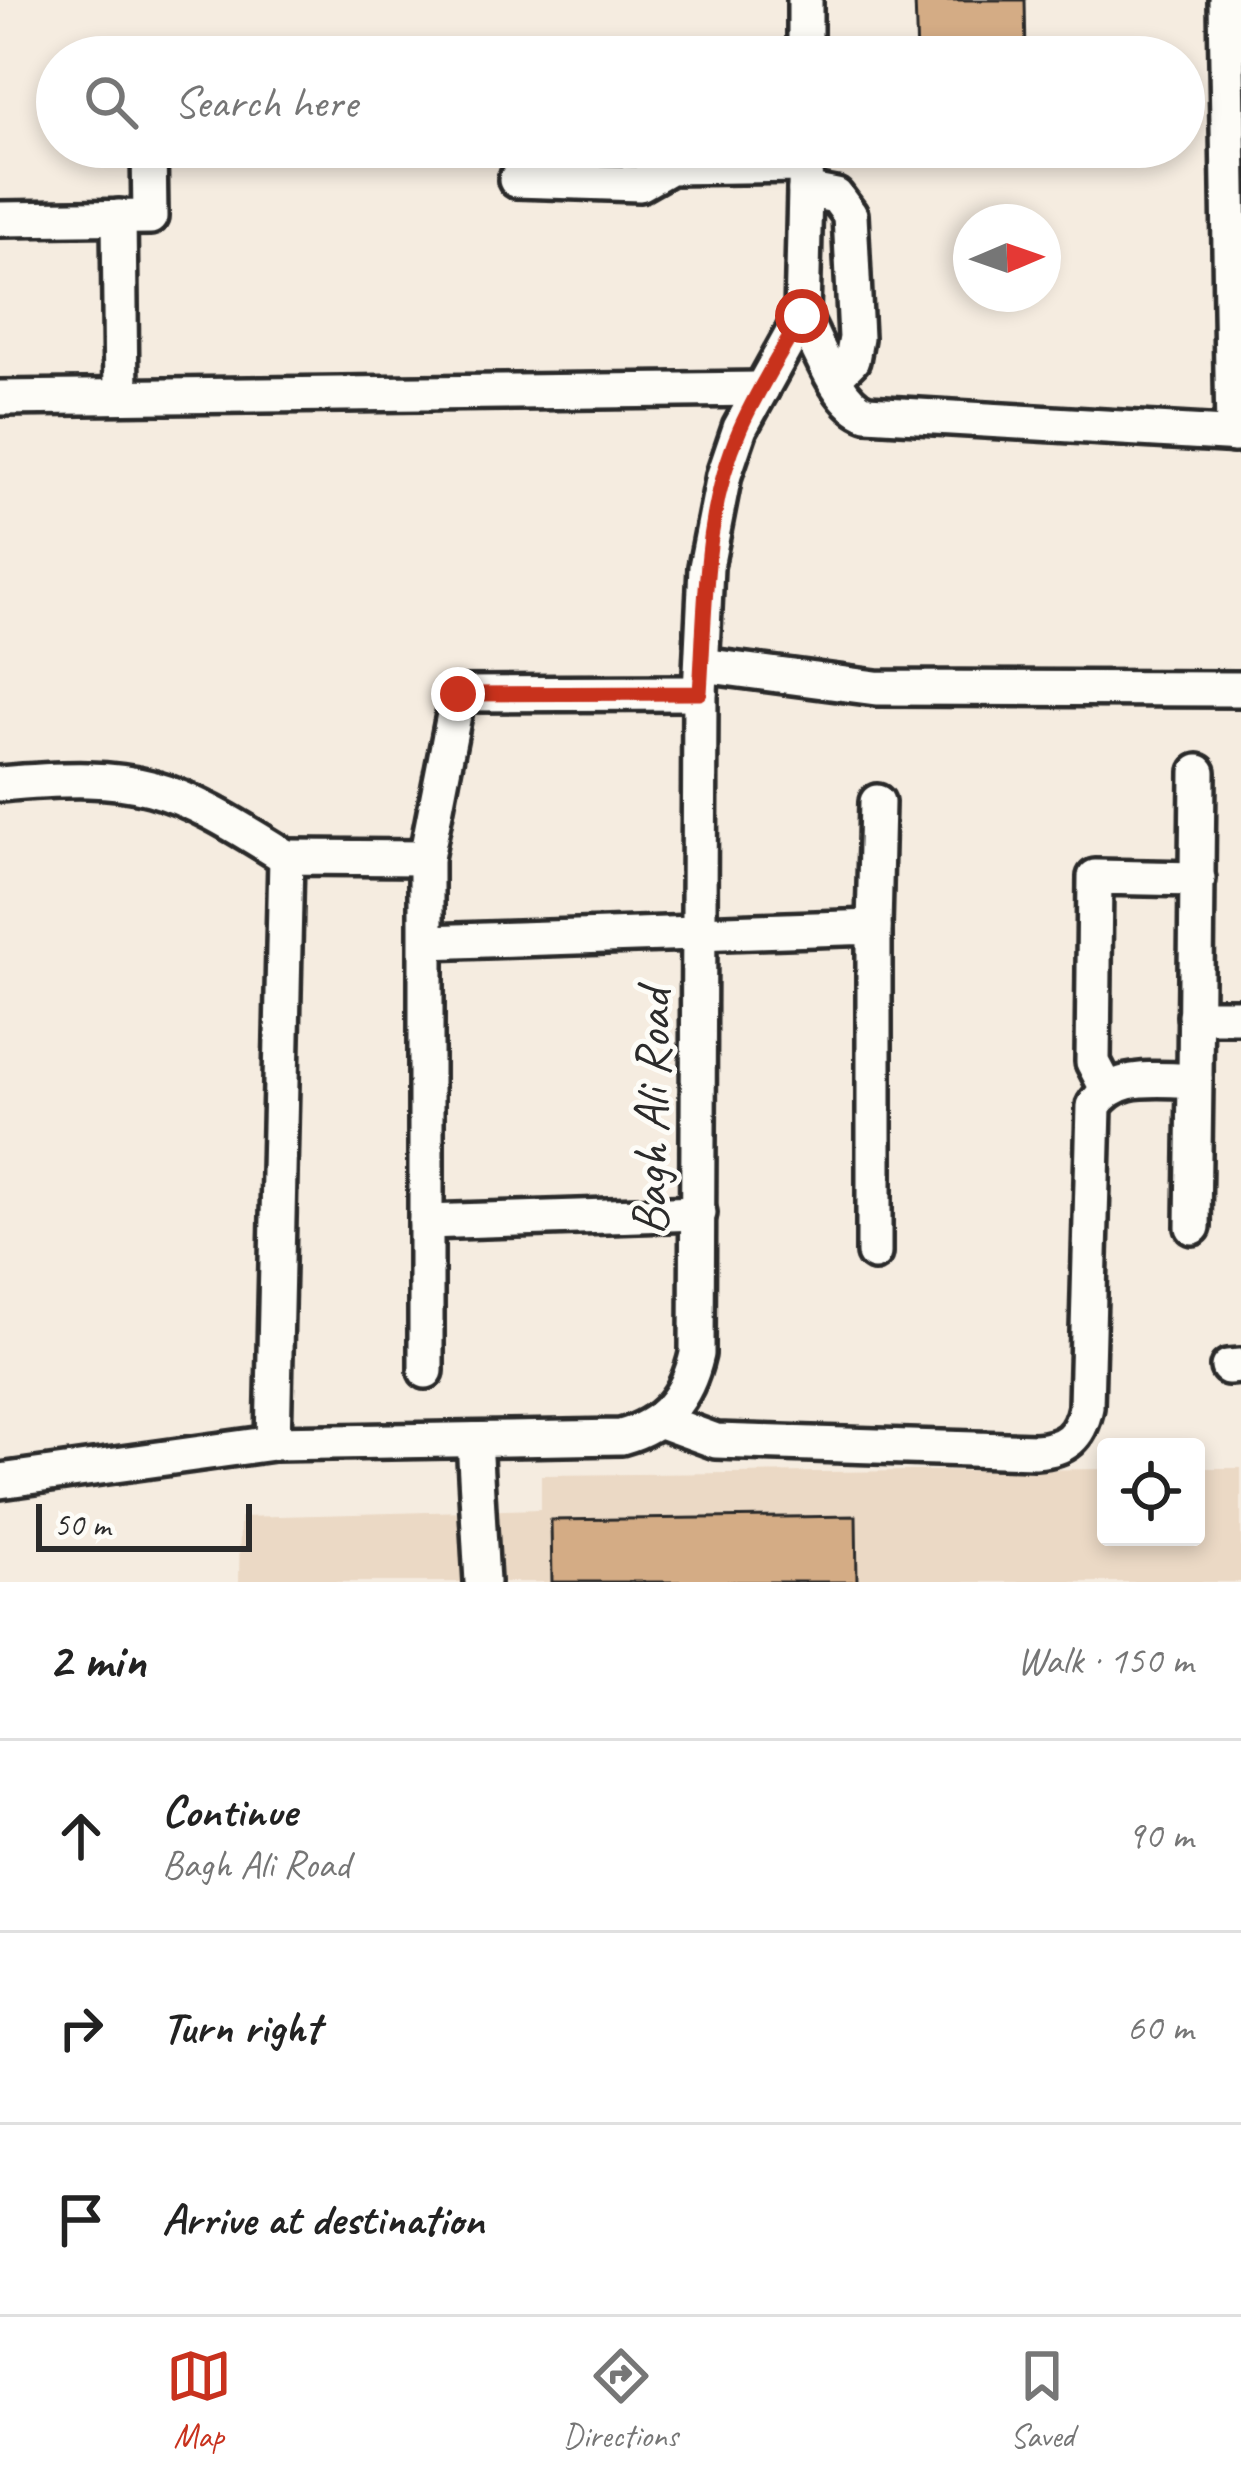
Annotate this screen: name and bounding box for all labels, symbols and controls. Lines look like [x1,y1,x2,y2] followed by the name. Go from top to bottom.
[36,36,1205,168] search box
[78,69,144,135] icon: search
[174,74,357,131] text: Search here
[953,204,1061,312] north arrow
[775,289,829,343] route start
[431,667,485,721] route end
[617,982,685,1235] street label: Bagh Ali Road
[1097,1438,1205,1546] map controls
[1097,1438,1205,1546] button: locate
[36,1498,252,1551] scale bar
[54,1504,110,1546] text: 50 m
[48,1628,146,1692] text: 2 min
[1017,1636,1193,1685] text: Walk · 150 m
[162,1783,296,1840] text: Continue
[48,1803,114,1869] icon: ahead
[1127,1811,1193,1860] text: 90 m
[162,1840,350,1889] text: Bagh Ali Road
[48,1995,114,2061] icon: right
[162,1999,320,2056] text: Turn right
[1127,2003,1193,2052] text: 60 m
[48,2187,114,2253] icon: arrive
[162,2191,484,2248] text: Arrive at destination
[166,2343,232,2457] tab: Map
[563,2343,678,2457] tab: Directions
[1009,2343,1075,2457] tab: Saved

